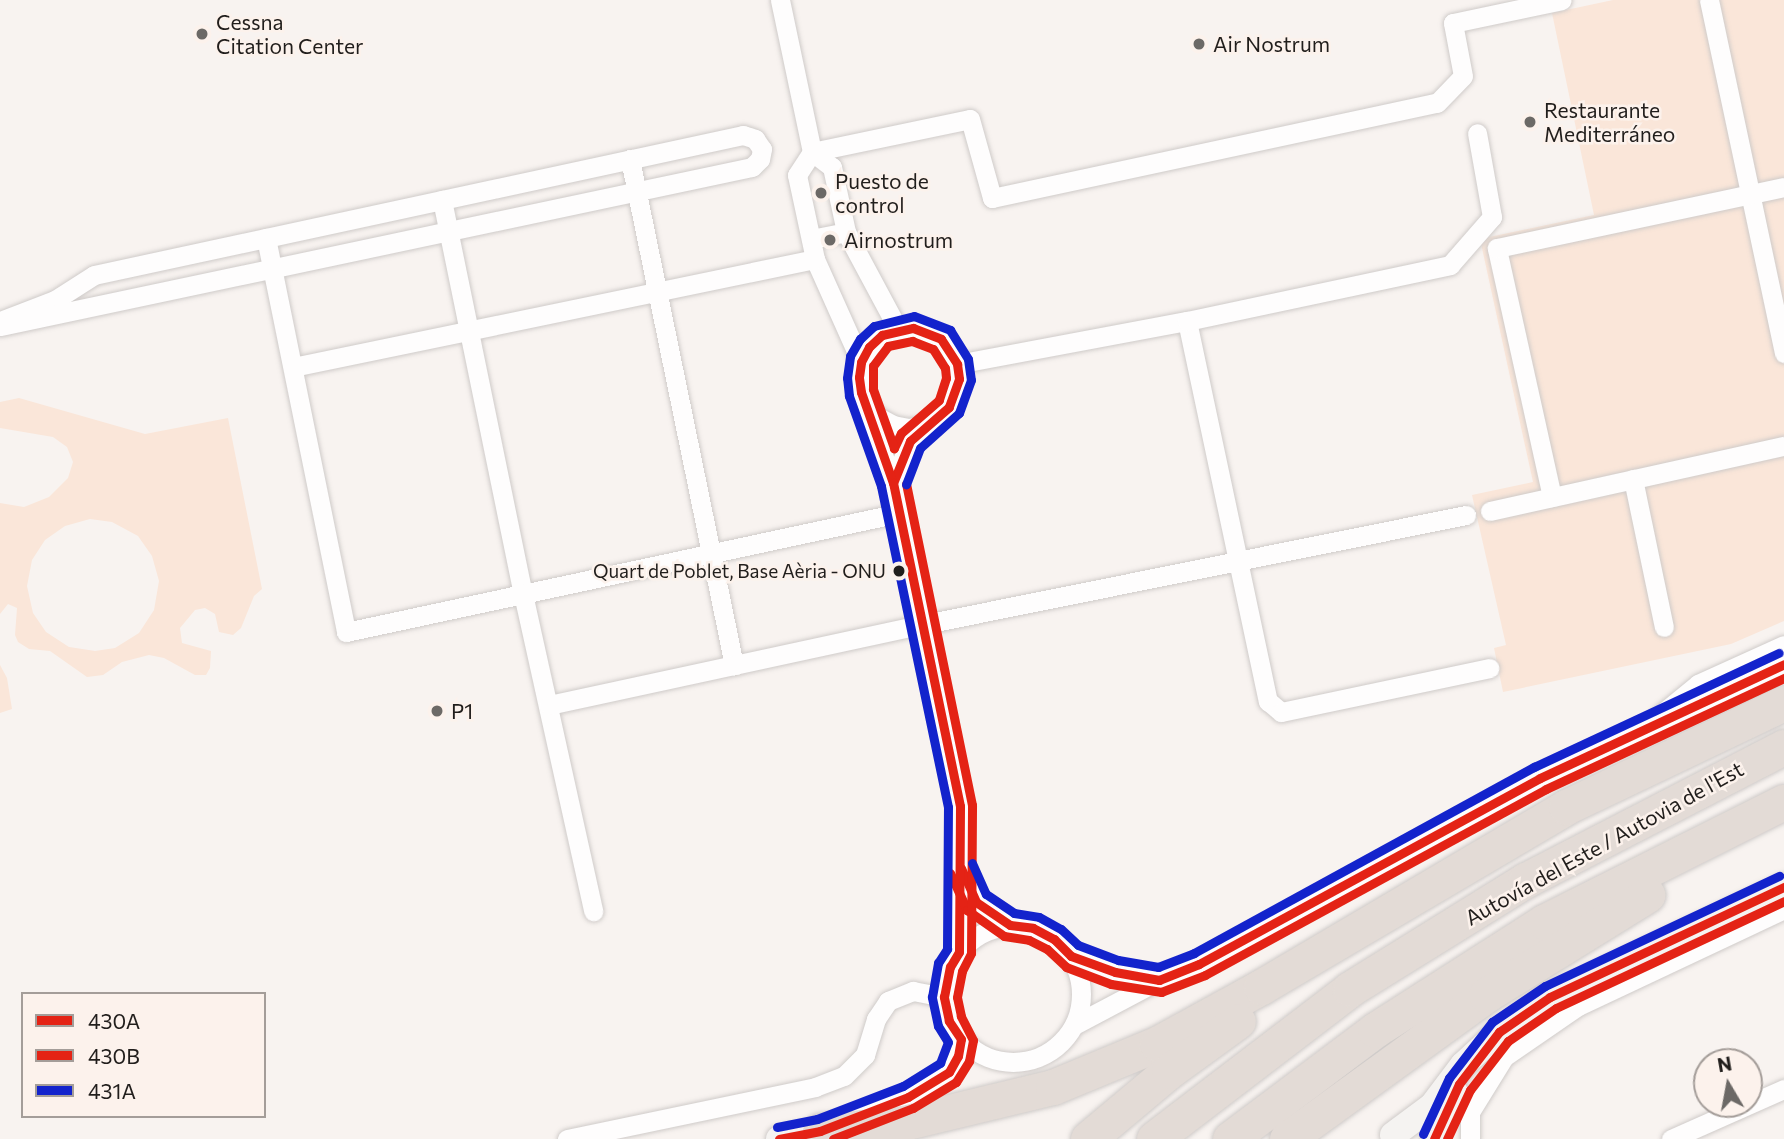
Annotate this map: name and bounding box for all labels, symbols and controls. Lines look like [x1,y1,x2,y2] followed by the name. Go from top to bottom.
[216,9,363,59] place label: Cessna Citation Center
[194,26,210,42] marker: Cessna Citation Center
[1213,31,1330,57] place label: Air Nostrum
[1191,36,1207,52] marker: Air Nostrum
[1544,97,1675,147] place label: Restaurante Mediterráneo
[1522,114,1538,130] marker: Restaurante Mediterráneo
[835,168,929,218] place label: Puesto de control
[813,185,829,201] marker: Puesto de control
[844,227,953,253] place label: Airnostrum
[822,232,838,248] marker: Airnostrum
[593,560,886,582] place label: Quart de Poblet, Base Aèria - ONU
[892,564,906,578] marker: Quart de Poblet, Base Aèria - ONU
[451,698,473,724] place label: P1
[429,703,445,719] marker: P1
[1460,756,1748,930] street label: Autovía del Este / Autovia de l'Est
[21,992,266,1118] legend
[88,1008,140,1033] text: 430A
[88,1043,140,1068] text: 430B
[1693,1048,1763,1118] north arrow
[1716,1051,1734,1076] text: N
[88,1078,136,1103] text: 431A

